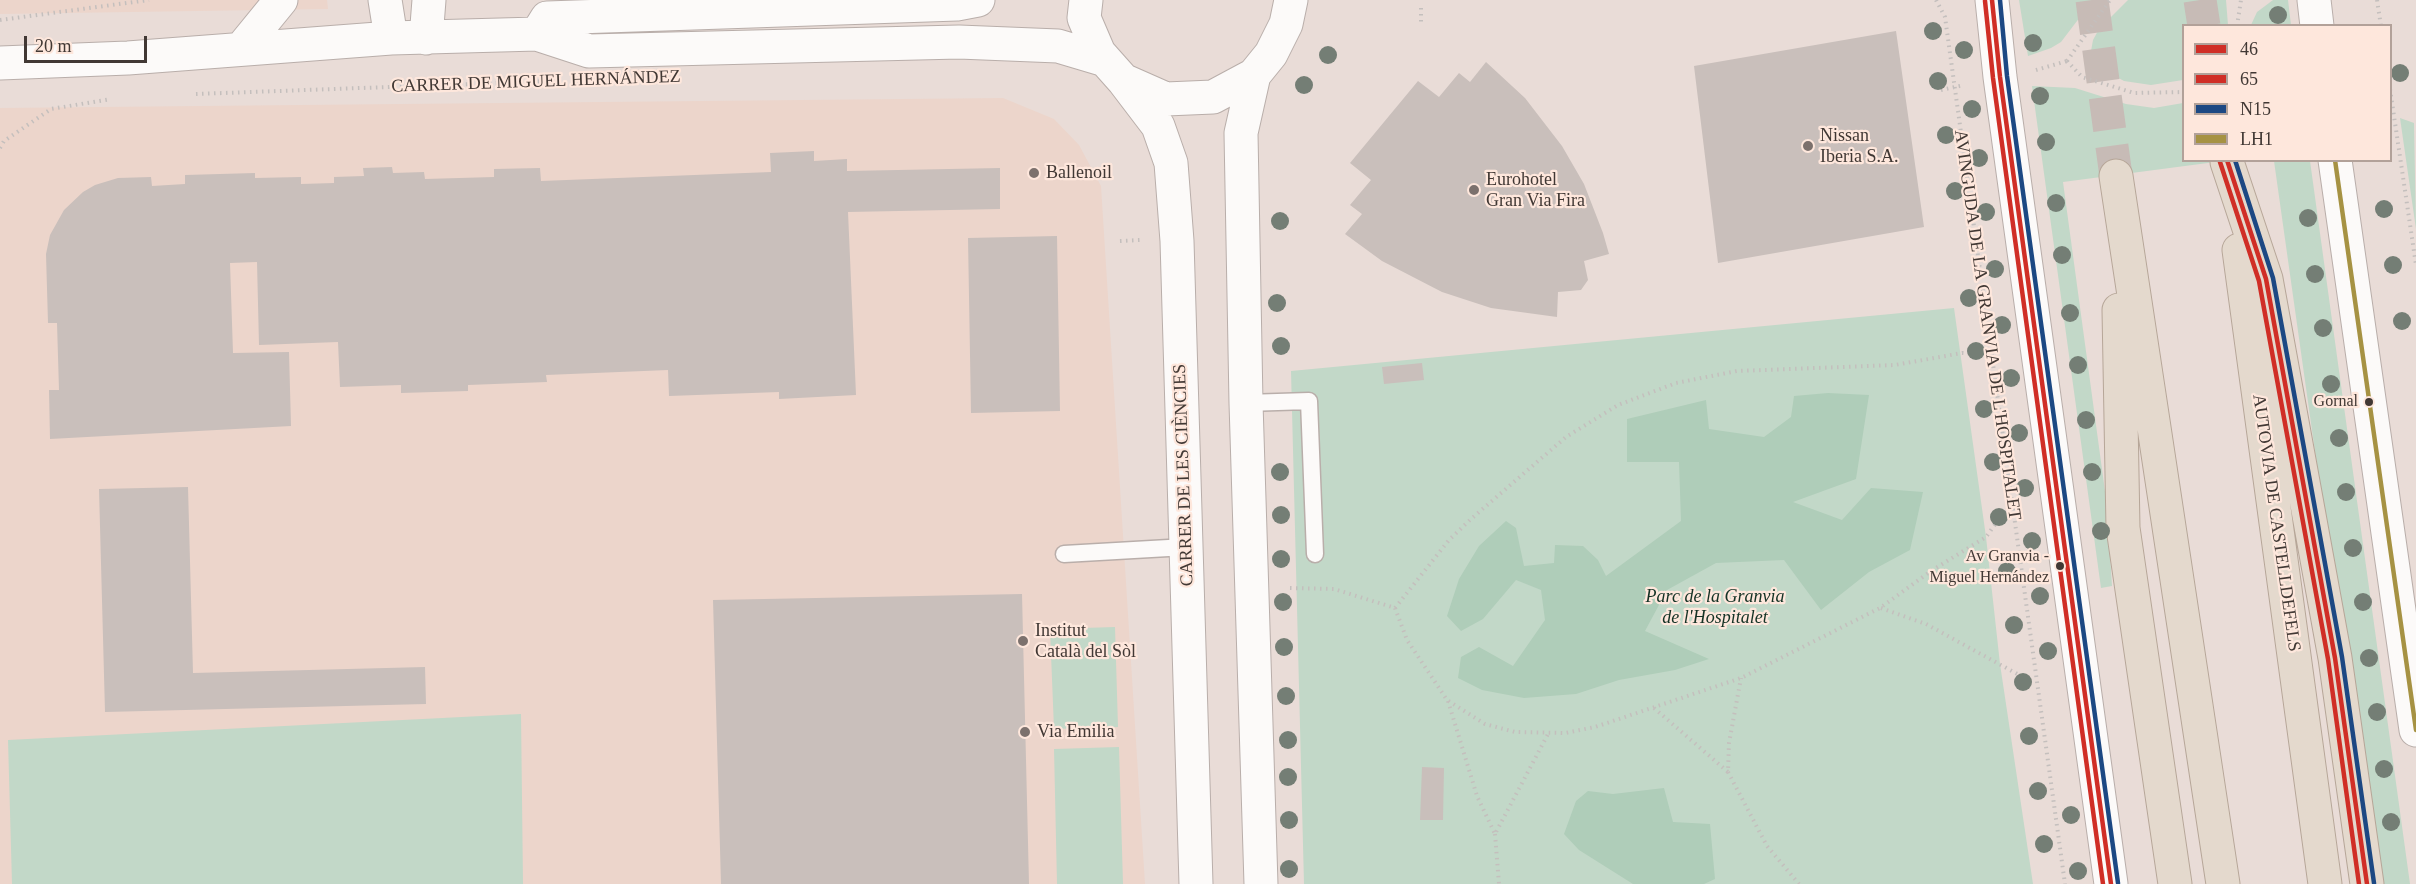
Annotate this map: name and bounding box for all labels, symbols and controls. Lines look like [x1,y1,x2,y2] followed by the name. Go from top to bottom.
[27,24,150,62] scale bar
[2182,24,2392,162] legend
[35,36,72,56] text: 20 m
[2240,39,2258,59] text: 46
[391,66,681,98] street label: CARRER DE MIGUEL HERNÁNDEZ
[2240,69,2258,89] text: 65
[2240,99,2271,119] text: N15
[1820,125,1898,168] place label: Nissan Iberia S.A.
[1949,128,2025,522] street label: AVINGUDA DE LA GRANVIA DE L'HOSPITALET
[2240,129,2273,149] text: LH1
[1801,139,1815,153] marker: Nissan Iberia S.A.
[1046,162,1112,184] place label: Ballenoil
[1027,166,1041,180] marker: Ballenoil
[1486,169,1585,212] place label: Eurohotel Gran Via Fira
[1467,183,1481,197] marker: Eurohotel Gran Via Fira
[1169,363,1199,587] street label: CARRER DE LES CIÈNCIES
[2314,392,2358,412] place label: Gornal
[2247,393,2305,653] street label: AUTOVIA DE CASTELLDEFELS
[2363,396,2375,408] marker: Gornal
[1929,547,2049,585] place label: Av Granvia - Miguel Hernández
[2054,560,2066,572] marker: Av Granvia - Miguel Hernández
[1646,586,1784,628] park label: Parc de la Granvia de l'Hospitalet
[1035,620,1136,662] place label: Institut Català del Sòl
[1016,634,1030,648] marker: Institut Català del Sòl
[1037,721,1114,743] place label: Via Emilia
[1018,725,1032,739] marker: Via Emilia

